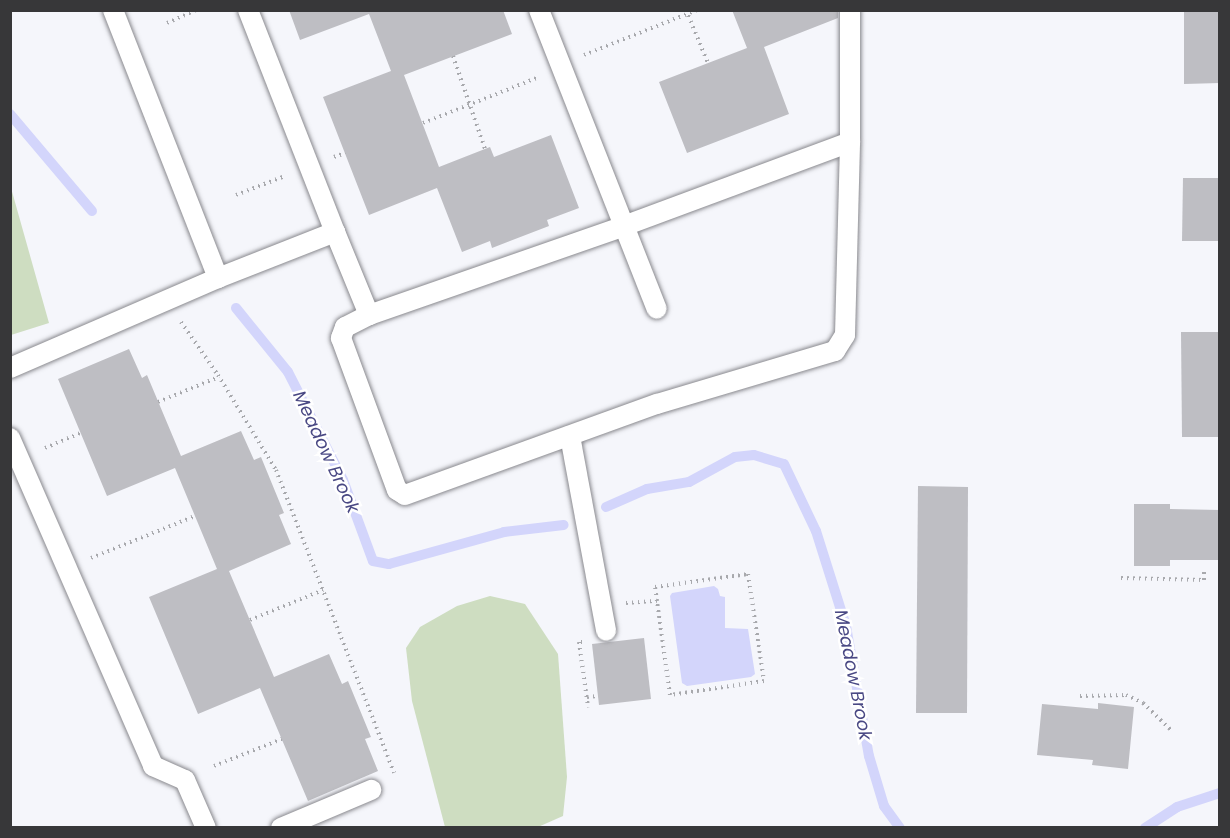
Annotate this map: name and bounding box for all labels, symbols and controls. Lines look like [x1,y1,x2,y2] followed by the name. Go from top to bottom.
[288,387,364,517] water label: Meadow Brook
[830,608,876,742] water label: Meadow Brook

